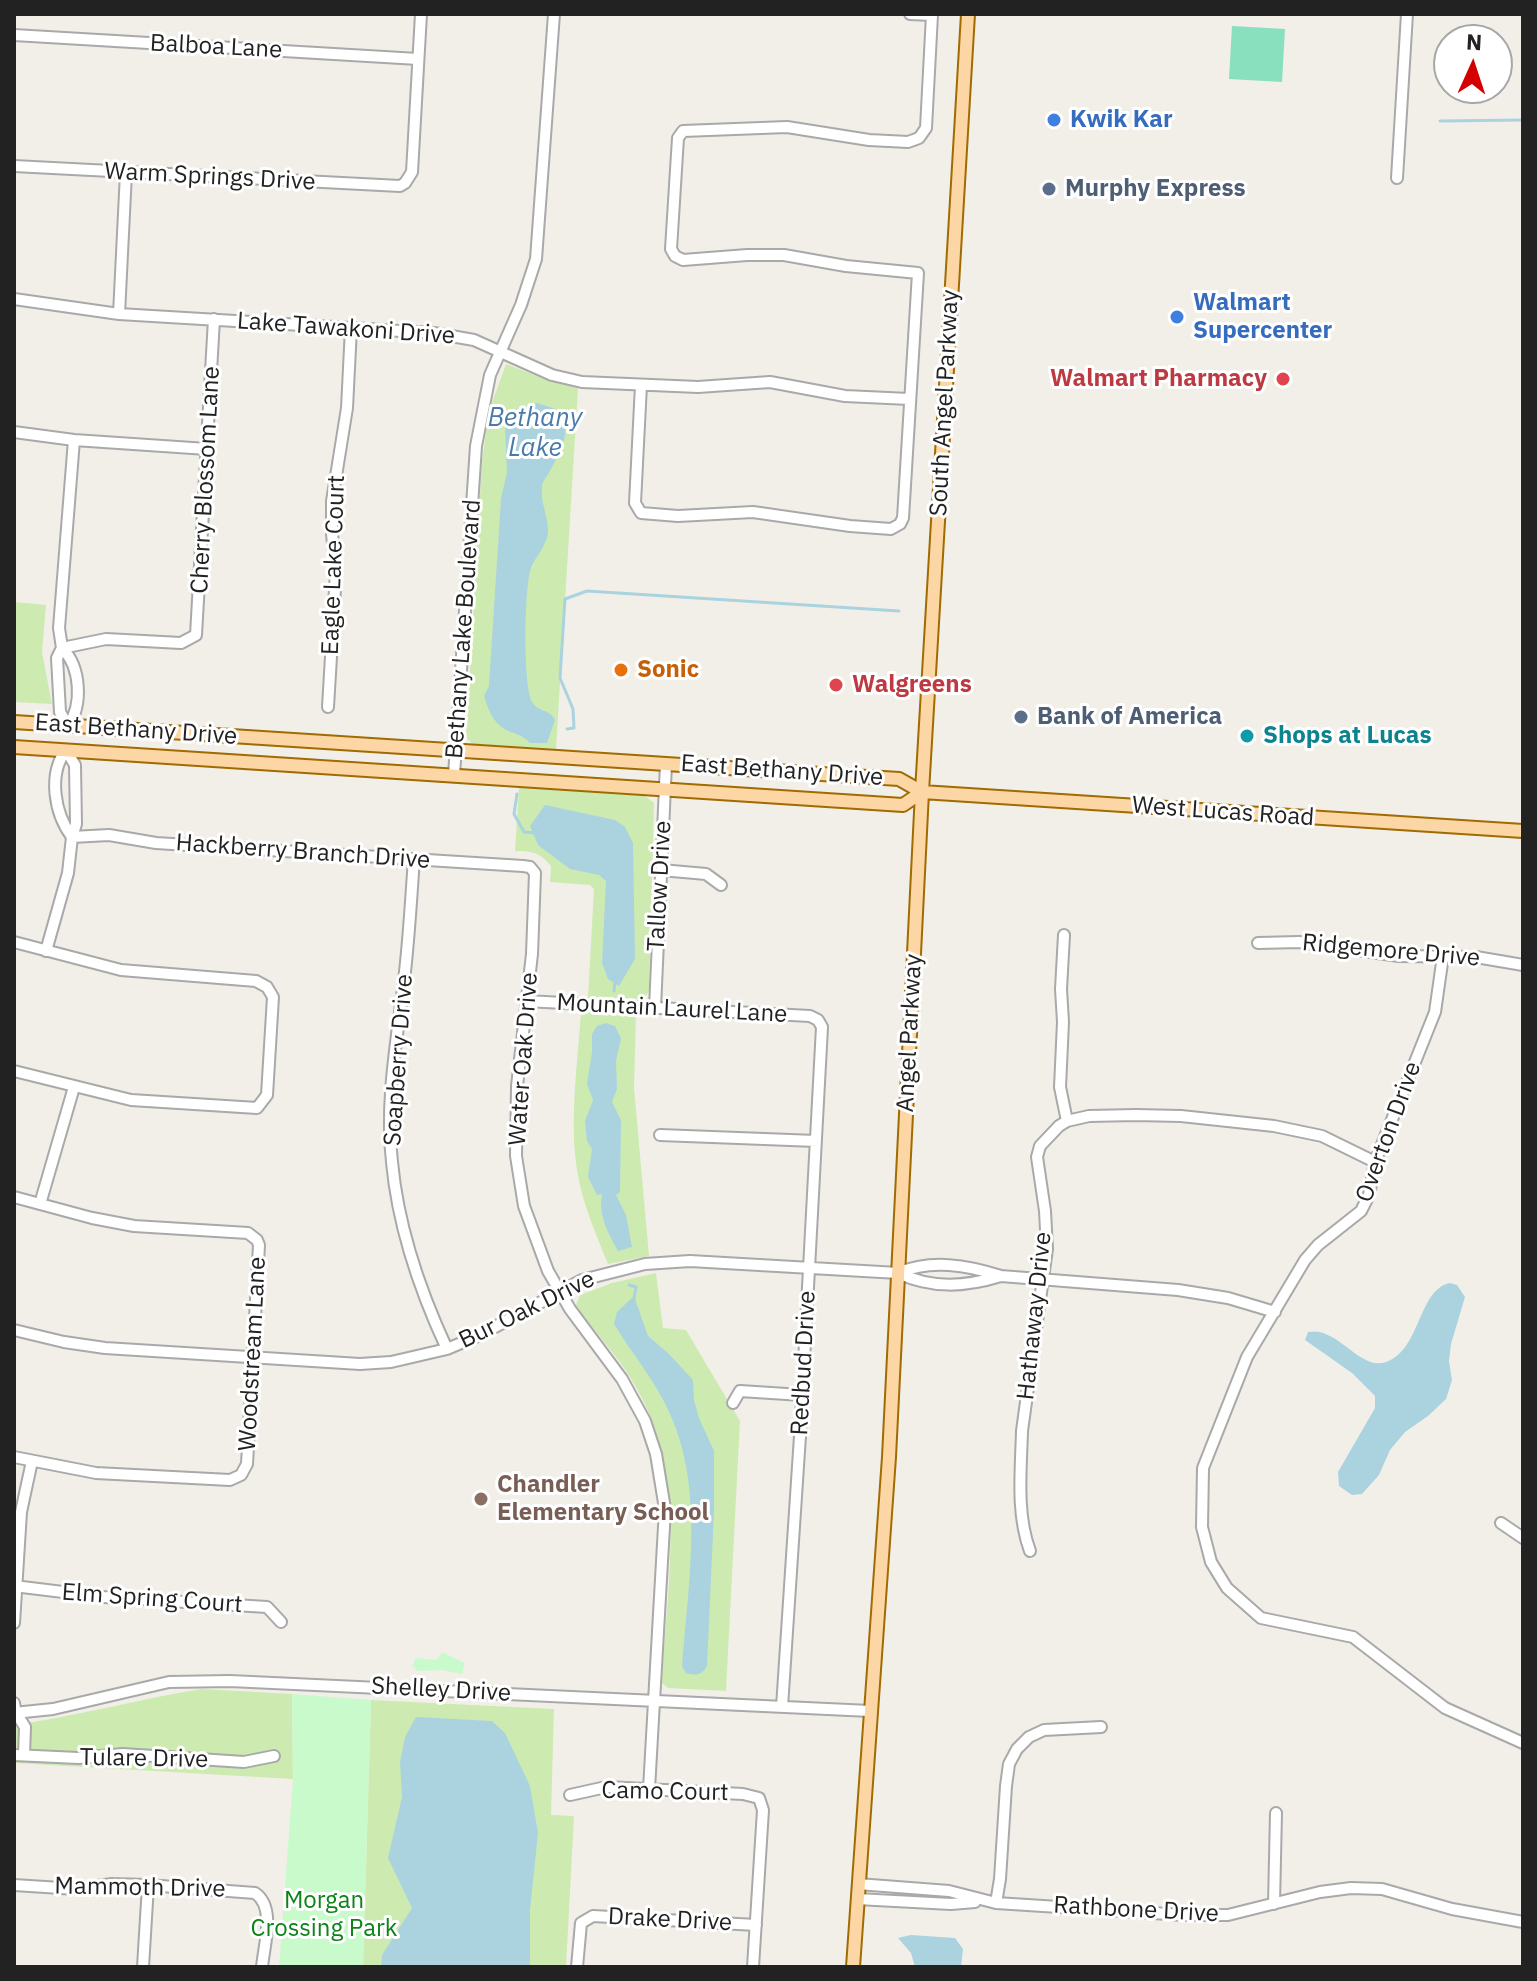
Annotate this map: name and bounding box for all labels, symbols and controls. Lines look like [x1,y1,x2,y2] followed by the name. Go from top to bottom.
[1433,24,1513,104] north arrow
[1465,27,1483,56] text: N
[149,29,283,65] street label: Balboa Lane
[1070,106,1173,134] place label: Kwik Kar
[1045,111,1063,129] marker: Kwik Kar
[104,157,316,197] street label: Warm Springs Drive
[1065,175,1246,203] place label: Murphy Express
[1040,180,1058,198] marker: Murphy Express
[925,289,965,517] street label: South Angel Parkway
[1193,289,1332,345] place label: Walmart Supercenter
[236,307,456,351] street label: Lake Tawakoni Drive
[1168,308,1186,326] marker: Walmart Supercenter
[1050,365,1267,393] place label: Walmart Pharmacy
[186,366,226,594] street label: Cherry Blossom Lane
[1274,370,1292,388] marker: Walmart Pharmacy
[488,402,582,464] water label: Bethany Lake
[316,475,352,655] street label: Eagle Lake Court
[441,498,487,760] street label: Bethany Lake Boulevard
[637,656,699,684] place label: Sonic
[612,661,630,679] marker: Sonic
[852,671,972,699] place label: Walgreens
[827,676,845,694] marker: Walgreens
[1037,703,1222,731] place label: Bank of America
[1012,708,1030,726] marker: Bank of America
[34,709,238,751] street label: East Bethany Drive
[1263,722,1432,750] place label: Shops at Lucas
[1238,727,1256,745] marker: Shops at Lucas
[680,750,884,792] street label: East Bethany Drive
[1131,791,1315,833] street label: West Lucas Road
[642,820,678,952] street label: Tallow Drive
[175,829,431,875] street label: Hackberry Branch Drive
[1301,929,1481,973] street label: Ridgemore Drive
[891,953,929,1113] street label: Angel Parkway
[504,971,544,1147] street label: Water Oak Drive
[379,973,419,1147] street label: Soapberry Drive
[556,989,788,1029] street label: Mountain Laurel Lane
[1350,1058,1428,1206] street label: Overton Drive
[1012,1231,1058,1401] street label: Hathaway Drive
[234,1256,272,1452] street label: Woodstream Lane
[454,1265,600,1355] street label: Bur Oak Drive
[786,1290,822,1436] street label: Redbud Drive
[497,1471,709,1527] place label: Chandler Elementary School
[472,1490,490,1508] marker: Chandler Elementary School
[61,1578,243,1620] street label: Elm Spring Court
[370,1672,512,1708] street label: Shelley Drive
[79,1743,209,1775] street label: Tulare Drive
[601,1776,729,1808] street label: Camo Court
[54,1872,226,1904] street label: Mammoth Drive
[251,1887,397,1943] park label: Morgan Crossing Park
[1053,1891,1219,1929] street label: Rathbone Drive
[607,1902,733,1938] street label: Drake Drive

